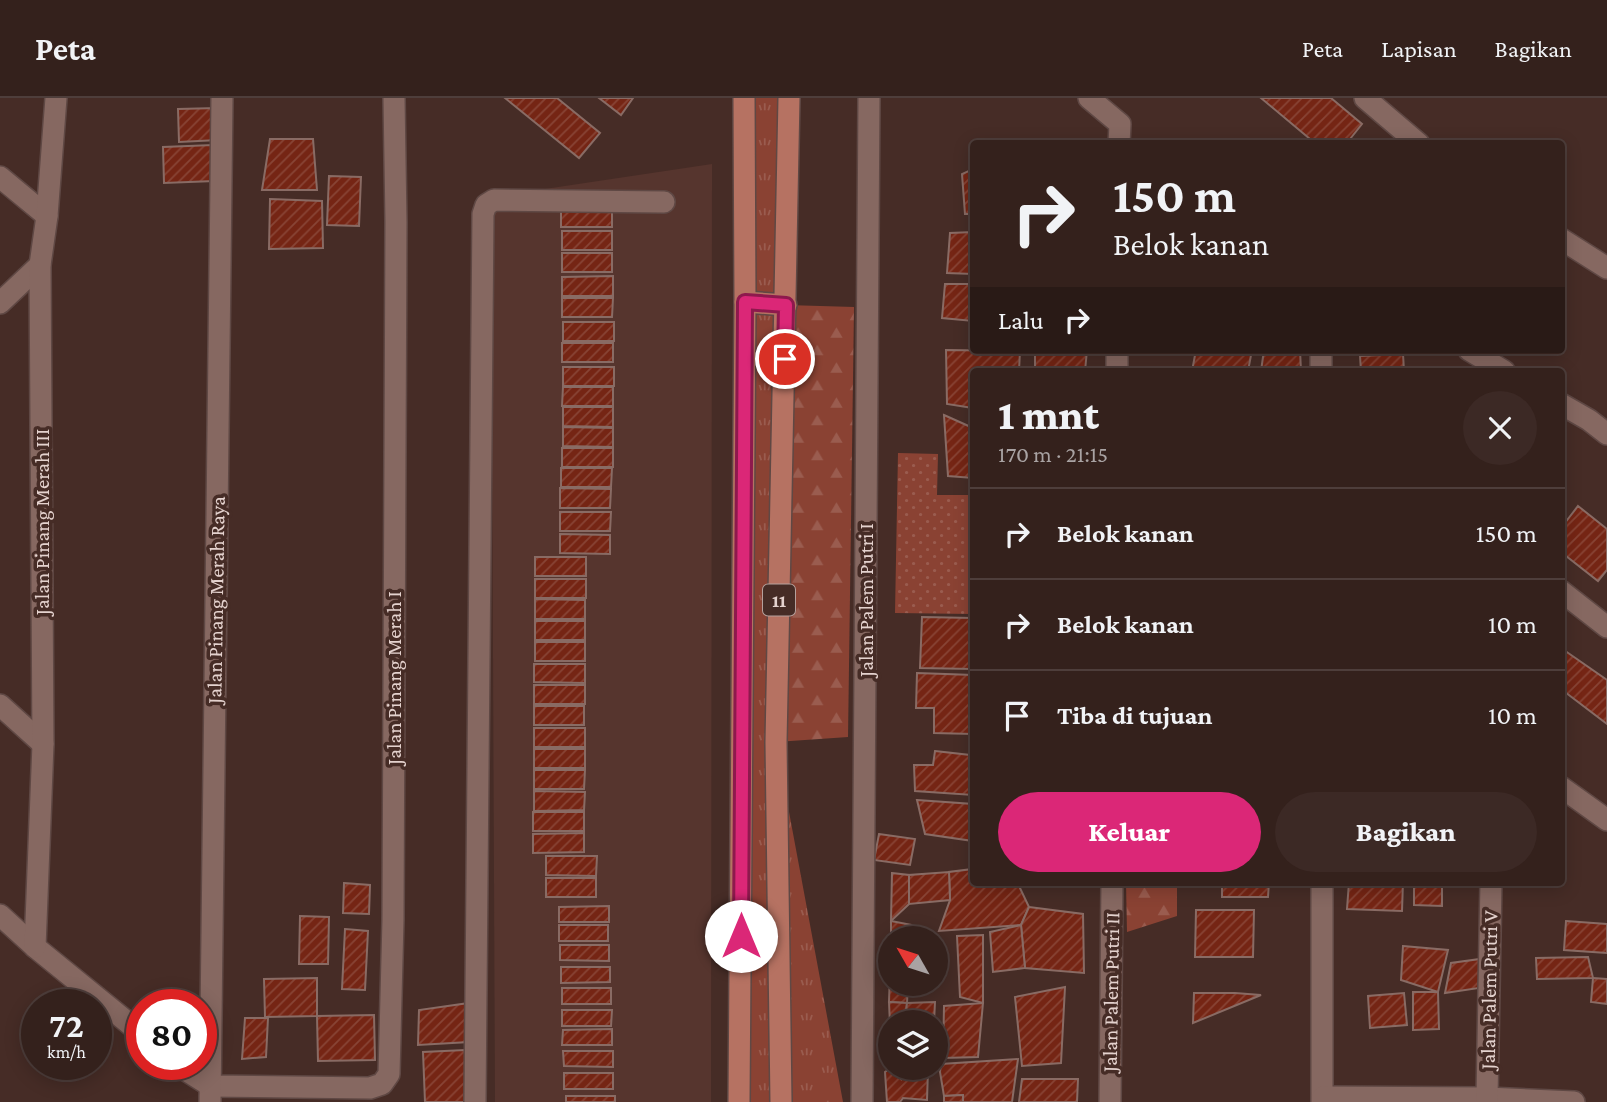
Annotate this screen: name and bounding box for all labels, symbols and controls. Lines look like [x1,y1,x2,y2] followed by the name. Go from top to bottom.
[35,30,96,67] text: Peta
[1302,35,1343,62] text: Peta
[1381,35,1457,62] text: Lapisan
[1495,35,1572,62] text: Bagikan
[998,168,1089,259] icon: right
[1113,168,1236,223] text: 150 m
[1113,226,1269,262] text: Belok kanan
[1058,301,1096,339] icon: right
[998,306,1044,335] text: Lalu
[755,329,815,389] pin
[766,340,804,378] icon: arrive
[998,391,1099,438] text: 1 mnt
[1463,391,1537,465] button: close
[30,429,54,617] street label: Jalan Pinang Merah III
[998,441,1108,467] text: 170 m · 21:15
[202,496,230,706] street label: Jalan Pinang Merah Raya
[998,515,1036,553] icon: right
[1057,519,1194,548] text: Belok kanan
[1476,519,1537,548] text: 150 m
[854,523,878,679] street label: Jalan Palem Putri I
[763,584,795,615] road number: 11
[382,591,406,767] street label: Jalan Pinang Merah I
[998,606,1036,644] icon: right
[1057,610,1194,639] text: Belok kanan
[1488,610,1537,639] text: 10 m
[998,697,1036,735] icon: arrive
[1057,701,1212,730] text: Tiba di tujuan
[1488,701,1537,730] text: 10 m
[998,792,1261,872] button: Keluar
[1275,792,1537,872] button: Bagikan
[704,899,778,973] position arrow
[1476,910,1502,1072] street label: Jalan Palem Putri V
[1098,912,1124,1074] street label: Jalan Palem Putri II
[878,926,948,996] north arrow
[878,926,948,1080] map controls
[126,989,217,1080] speed limit sign: 80
[49,1006,84,1045] text: 72
[878,1010,948,1080] button: layers
[47,1042,86,1062] text: km/h

